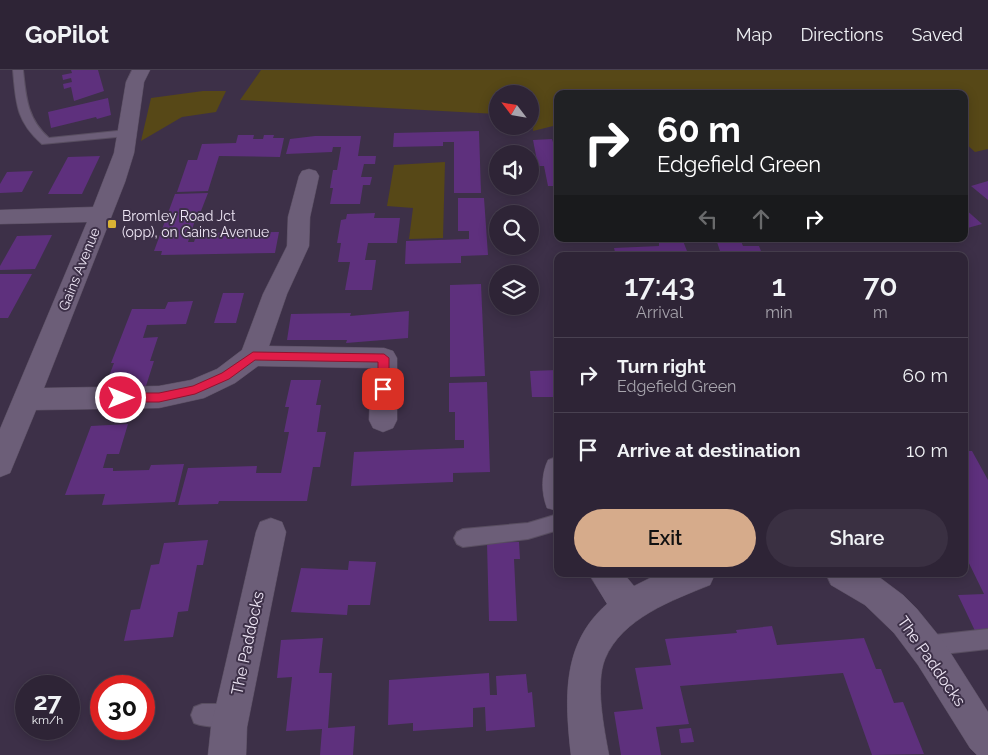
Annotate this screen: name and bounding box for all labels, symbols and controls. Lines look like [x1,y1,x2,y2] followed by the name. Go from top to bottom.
[25,20,109,49] text: GoPilot
[736,24,772,45] text: Map
[800,24,884,45] text: Directions
[912,24,963,45] text: Saved
[489,85,539,135] north arrow
[489,85,539,315] map controls
[657,109,741,150] text: 60 m
[574,110,639,175] icon: right
[489,145,539,195] button: sound
[657,151,821,177] text: Edgefield Green
[489,205,539,255] button: search
[694,205,722,233] icon: left
[747,205,775,233] icon: ahead
[800,205,828,233] icon: right
[122,208,269,240] place label: Bromley Road Jct (opp), on Gains Avenue
[106,218,118,230] marker: Bromley Road Jct (opp), on Gains Avenue
[55,225,103,313] street label: Gains Avenue
[489,265,539,315] button: layers
[624,268,695,303] text: 17:43
[772,268,786,303] text: 1
[863,268,898,303] text: 70
[636,303,683,322] text: Arrival
[765,303,793,322] text: min
[873,303,888,322] text: m
[617,355,706,377] text: Turn right
[574,361,602,389] icon: right
[903,364,948,386] text: 60 m
[362,368,404,410] pin
[94,371,146,423] position arrow
[369,375,397,403] icon: arrive
[617,377,736,396] text: Edgefield Green
[574,436,602,464] icon: arrive
[617,439,801,461] text: Arrive at destination
[906,439,948,461] text: 10 m
[574,509,756,567] button: Exit
[766,509,948,567] button: Share
[227,589,268,697] street label: The Paddocks
[894,613,970,710] street label: The Paddocks
[90,675,155,740] speed limit sign: 30
[33,686,62,716] text: 27
[32,713,63,727] text: km/h

